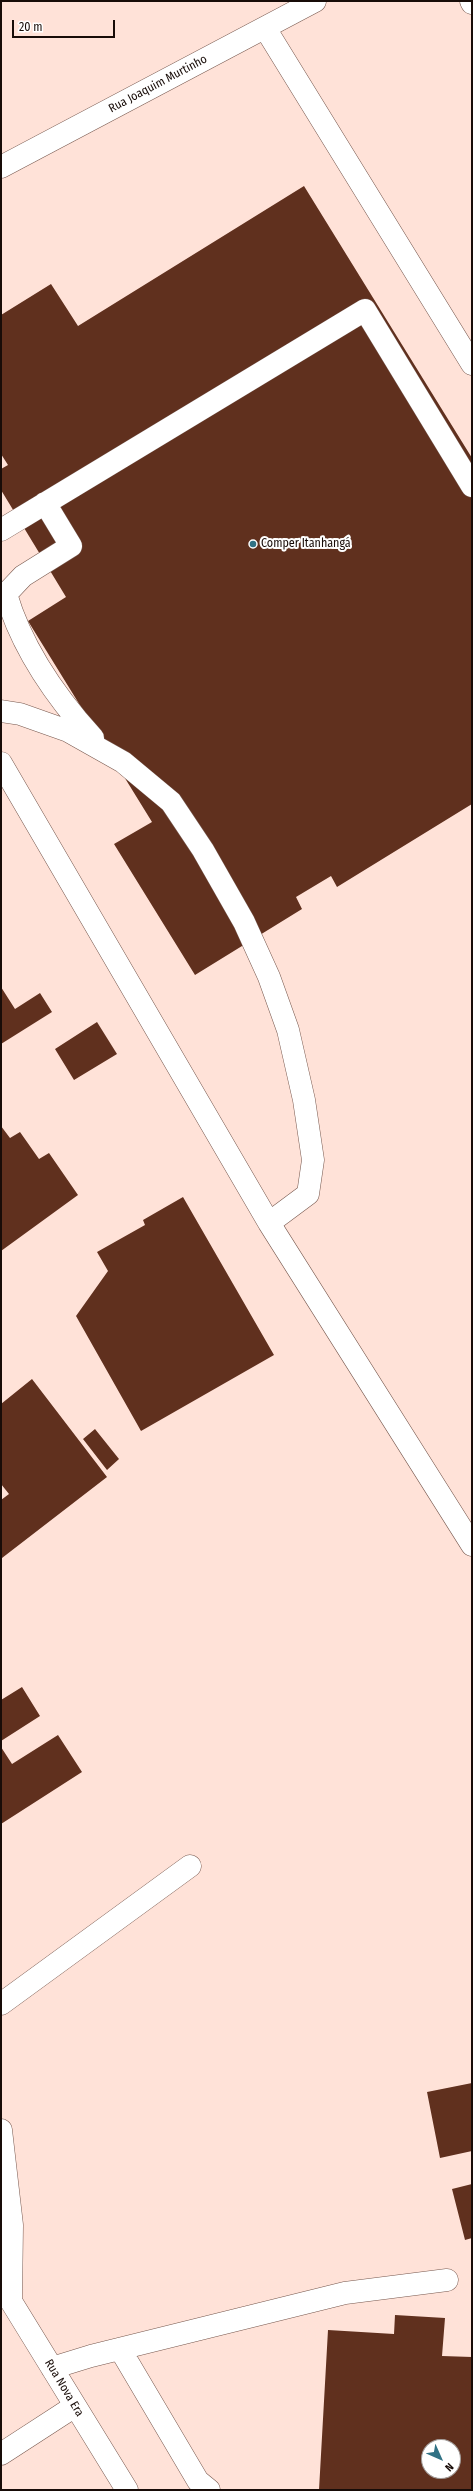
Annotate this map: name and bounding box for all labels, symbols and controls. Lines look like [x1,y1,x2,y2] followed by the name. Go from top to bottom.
[14,12,117,38] scale bar
[19,20,43,34] text: 20 m
[106,52,210,116] street label: Rua Joaquim Murtinho
[261,537,351,551] place label: Comper Itanhangá
[248,539,258,549] marker: Comper Itanhangá
[41,2357,87,2419] street label: Rua Nova Era
[421,2439,461,2479] north arrow
[442,2460,456,2474] text: N

